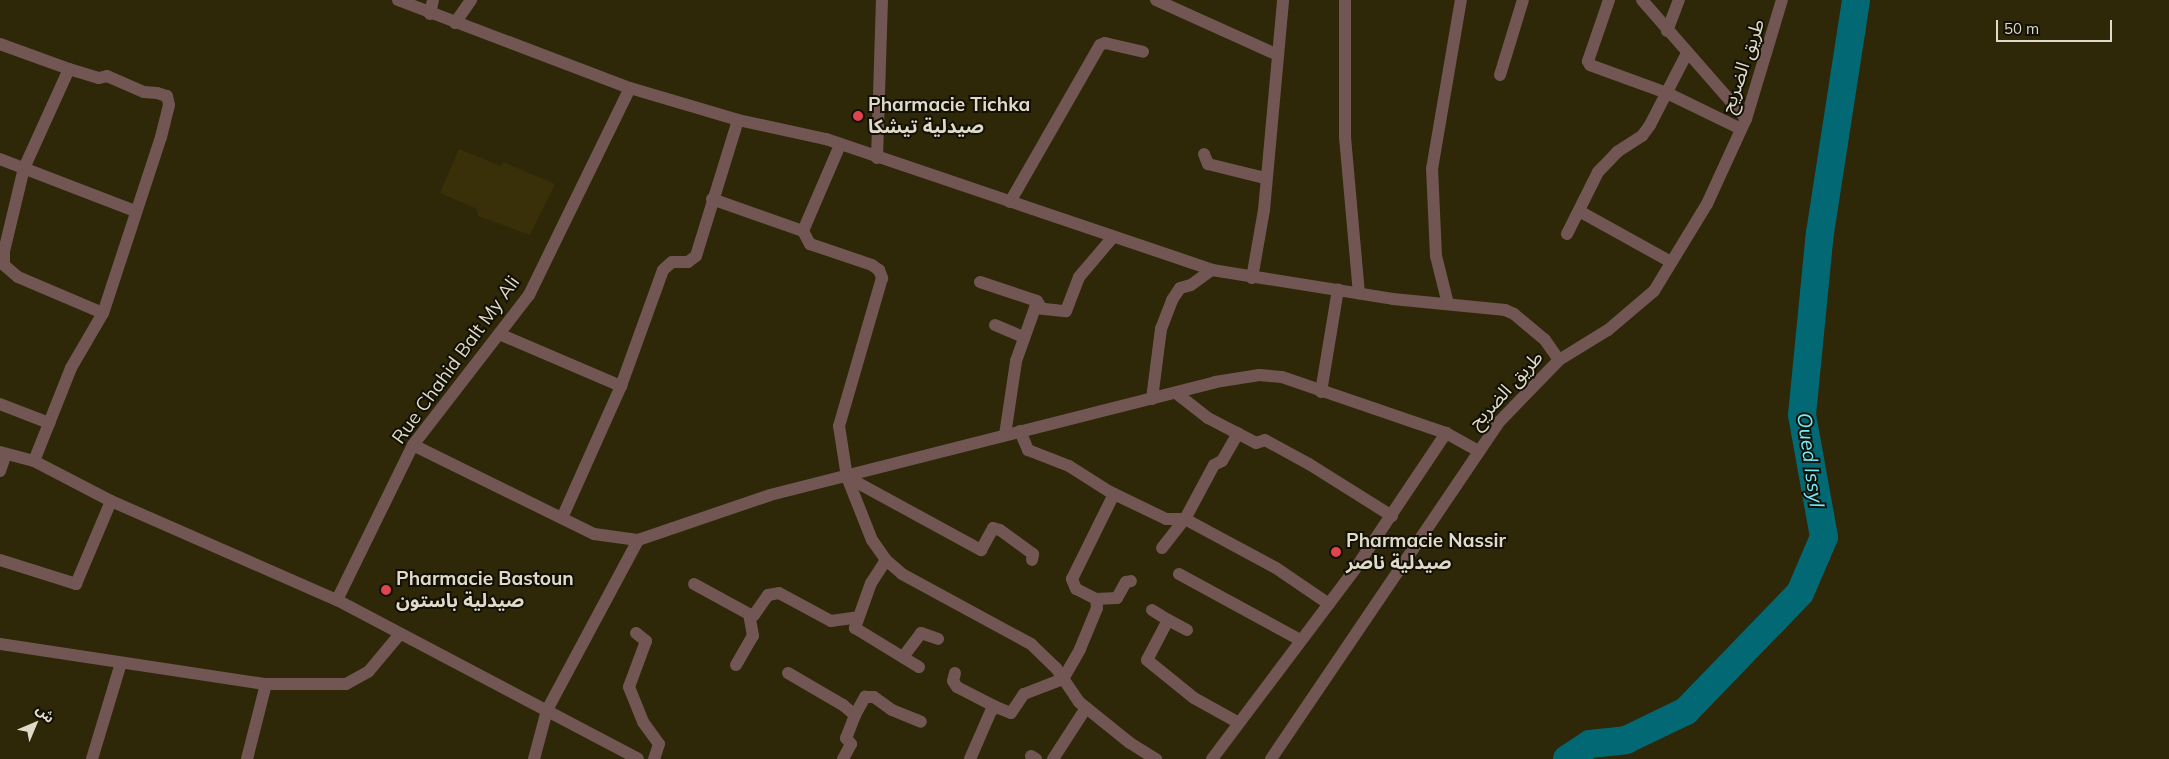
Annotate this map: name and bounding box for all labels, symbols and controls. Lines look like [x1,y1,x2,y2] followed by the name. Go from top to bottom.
[1999,10,2115,42] scale bar
[1716,16,1770,116] street label: طريق الضريح
[2004,19,2039,38] text: 50 m
[868,94,1030,138] place label: Pharmacie Tichka صيدلية تيشكا
[852,110,864,122] marker: Pharmacie Tichka صيدلية تيشكا
[387,272,525,448] street label: Rue Chahid Balt My Ali
[1464,346,1548,434] street label: طريق الضريح
[1792,411,1830,509] water label: Oued Issyl
[1346,530,1506,574] place label: Pharmacie Nassir صيدلية ناصر
[1330,546,1342,558] marker: Pharmacie Nassir صيدلية ناصر
[396,568,574,612] place label: Pharmacie Bastoun صيدلية باستون
[380,584,392,596] marker: Pharmacie Bastoun صيدلية باستون
[10,699,60,749] north arrow
[32,700,59,727] text: ش

